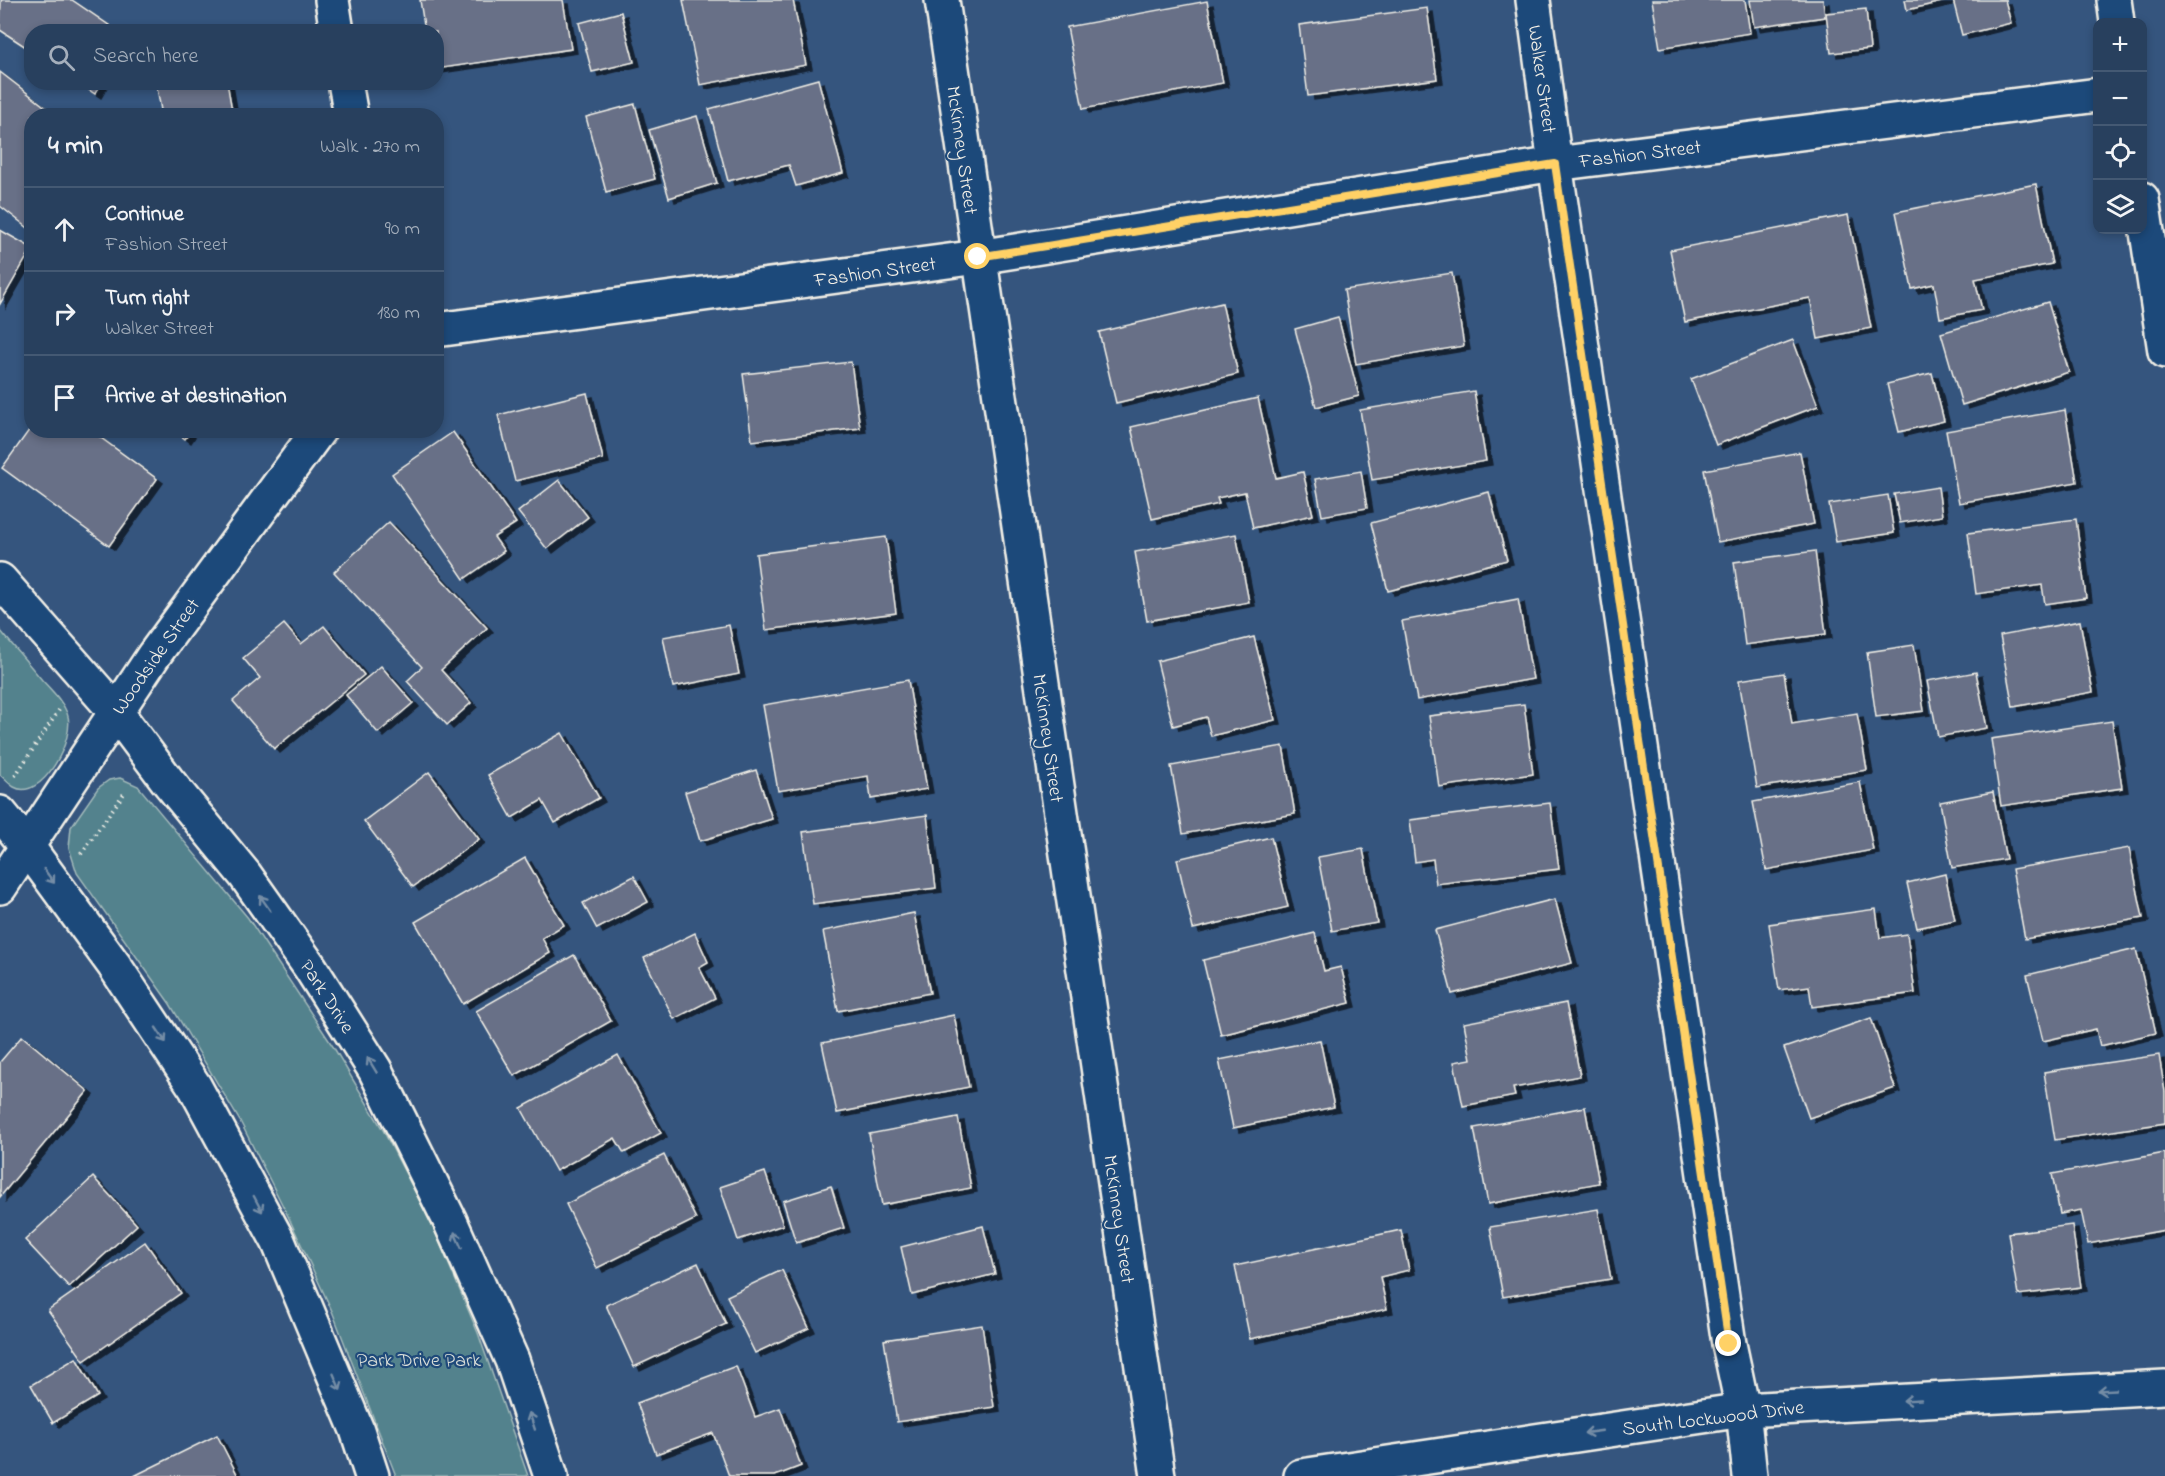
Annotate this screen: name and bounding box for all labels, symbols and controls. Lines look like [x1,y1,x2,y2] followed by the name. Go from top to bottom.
[2093,18,2147,234] map controls
[2093,18,2147,72] button: +
[1519,23,1563,136] street label: Walker Street
[24,24,444,90] search box
[45,41,78,74] icon: search
[93,41,198,73] text: Search here
[2093,72,2147,126] button: −
[937,84,984,217] street label: McKinney Street
[2093,126,2147,180] button: locate
[48,128,103,166] text: 4 min
[320,133,420,162] text: Walk · 270 m
[1577,134,1703,177] street label: Fashion Street
[2093,180,2147,234] button: layers
[105,199,184,231] text: Continue
[48,213,81,246] icon: ahead
[385,215,420,244] text: 90 m
[105,231,228,260] text: Fashion Street
[964,243,990,269] route start
[812,251,938,297] street label: Fashion Street
[105,283,190,315] text: Turn right
[48,297,81,330] icon: right
[377,299,420,328] text: 180 m
[105,315,214,344] text: Walker Street
[48,381,81,414] icon: arrive
[105,381,287,413] text: Arrive at destination
[106,593,208,722] street label: Woodside Street
[1023,672,1070,805] street label: McKinney Street
[42,867,55,883] one-way arrow
[259,895,271,911] one-way arrow
[291,955,361,1040] street label: Park Drive
[154,1027,167,1044] one-way arrow
[366,1057,378,1074] one-way arrow
[1094,1153,1141,1286] street label: McKinney Street
[252,1195,264,1212] one-way arrow
[452,1232,464,1250] one-way arrow
[1715,1330,1741,1356] route end
[357,1347,481,1376] park label: Park Drive Park
[332,1373,343,1391] one-way arrow
[2097,1385,2117,1396] one-way arrow
[1621,1394,1806,1445] street label: South Lockwood Drive
[1902,1395,1922,1406] one-way arrow
[526,1411,537,1430] one-way arrow
[1583,1427,1603,1438] one-way arrow

